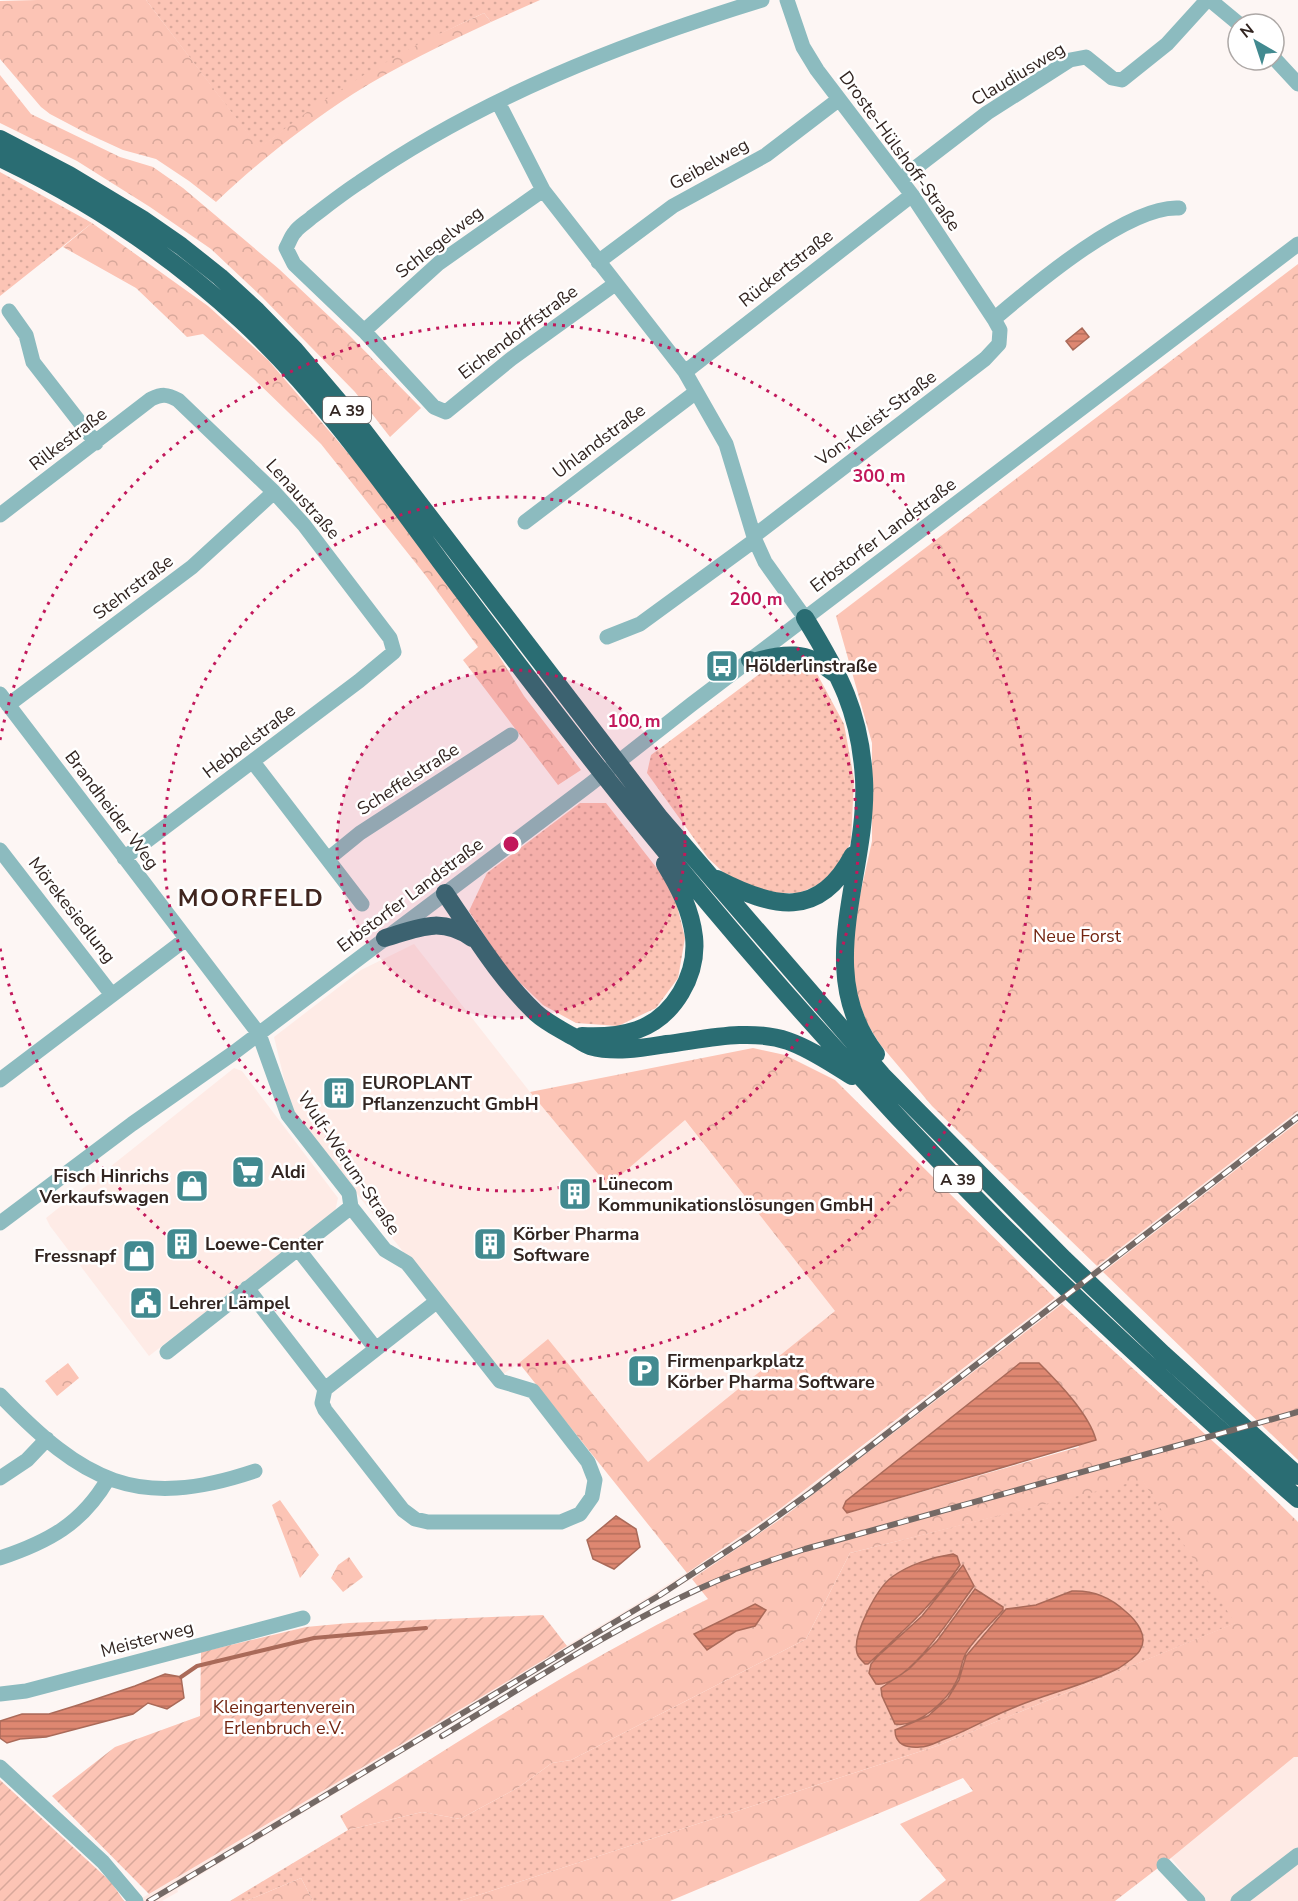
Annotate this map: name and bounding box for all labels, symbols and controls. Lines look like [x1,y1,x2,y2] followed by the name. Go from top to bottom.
[1226,12,1286,72] north arrow
[1236,19,1259,43] text: N
[967,37,1069,111] street label: Claudiusweg
[834,66,966,236] street label: Droste-Hülshoff-Straße
[665,132,753,196] street label: Geibelweg
[390,200,488,284] street label: Schlegelweg
[734,224,838,312] street label: Rückertstraße
[453,279,583,385] street label: Eichendorffstraße
[810,365,941,472] street label: Von-Kleist-Straße
[323,397,371,423] road number: A 39
[548,398,650,484] street label: Uhlandstraße
[24,402,112,476] street label: Rilkestraße
[260,454,346,544] street label: Lenaustraße
[852,464,906,488] text: 300 m
[805,472,961,598] street label: Erbstorfer Landstraße
[88,549,178,625] street label: Stehrstraße
[729,587,783,611] text: 200 m
[704,648,740,684] bus stop icon: Hölderlinstraße
[745,654,878,678] place label: Hölderlinstraße
[198,698,300,784] street label: Hebbelstraße
[607,709,661,733] text: 100 m
[352,737,464,821] street label: Scheffelstraße
[59,746,165,874] street label: Brandheider Weg
[332,832,488,958] street label: Erbstorfer Landstraße
[501,834,521,854] centre of rings
[23,852,121,968] street label: Mörekesiedlung
[178,882,324,914] district label: MOORFELD
[1033,924,1122,948] park label: Neue Forst
[362,1071,539,1116] place label: EUROPLANT Pflanzenzucht GmbH
[321,1075,357,1111] building icon: EUROPLANT Pflanzenzucht GmbH
[292,1087,406,1239] street label: Wulf-Werum-Straße
[230,1154,266,1190] supermarket icon: Aldi
[271,1160,305,1184] place label: Aldi
[38,1164,169,1209] place label: Fisch Hinrichs Verkaufswagen
[934,1166,982,1192] road number: A 39
[174,1168,210,1204] shop icon: Fisch Hinrichs Verkaufswagen
[598,1172,873,1217] place label: Lünecom Kommunikationslösungen GmbH
[557,1176,593,1212] building icon: Lünecom Kommunikationslösungen GmbH
[513,1222,639,1267] place label: Körber Pharma Software
[164,1226,200,1262] building icon: Loewe-Center
[472,1226,508,1262] building icon: Körber Pharma Software
[205,1232,324,1256] place label: Loewe-Center
[121,1238,157,1274] shop icon: Fressnapf
[34,1244,116,1268] place label: Fressnapf
[128,1285,164,1321] public building icon: Lehrer Lämpel
[169,1291,290,1315] place label: Lehrer Lämpel
[667,1349,875,1394] place label: Firmenparkplatz Körber Pharma Software
[626,1353,662,1389] parking icon: Firmenparkplatz Körber Pharma Software
[98,1615,196,1663] street label: Meisterweg
[213,1695,355,1740] park label: Kleingartenverein Erlenbruch e.V.

